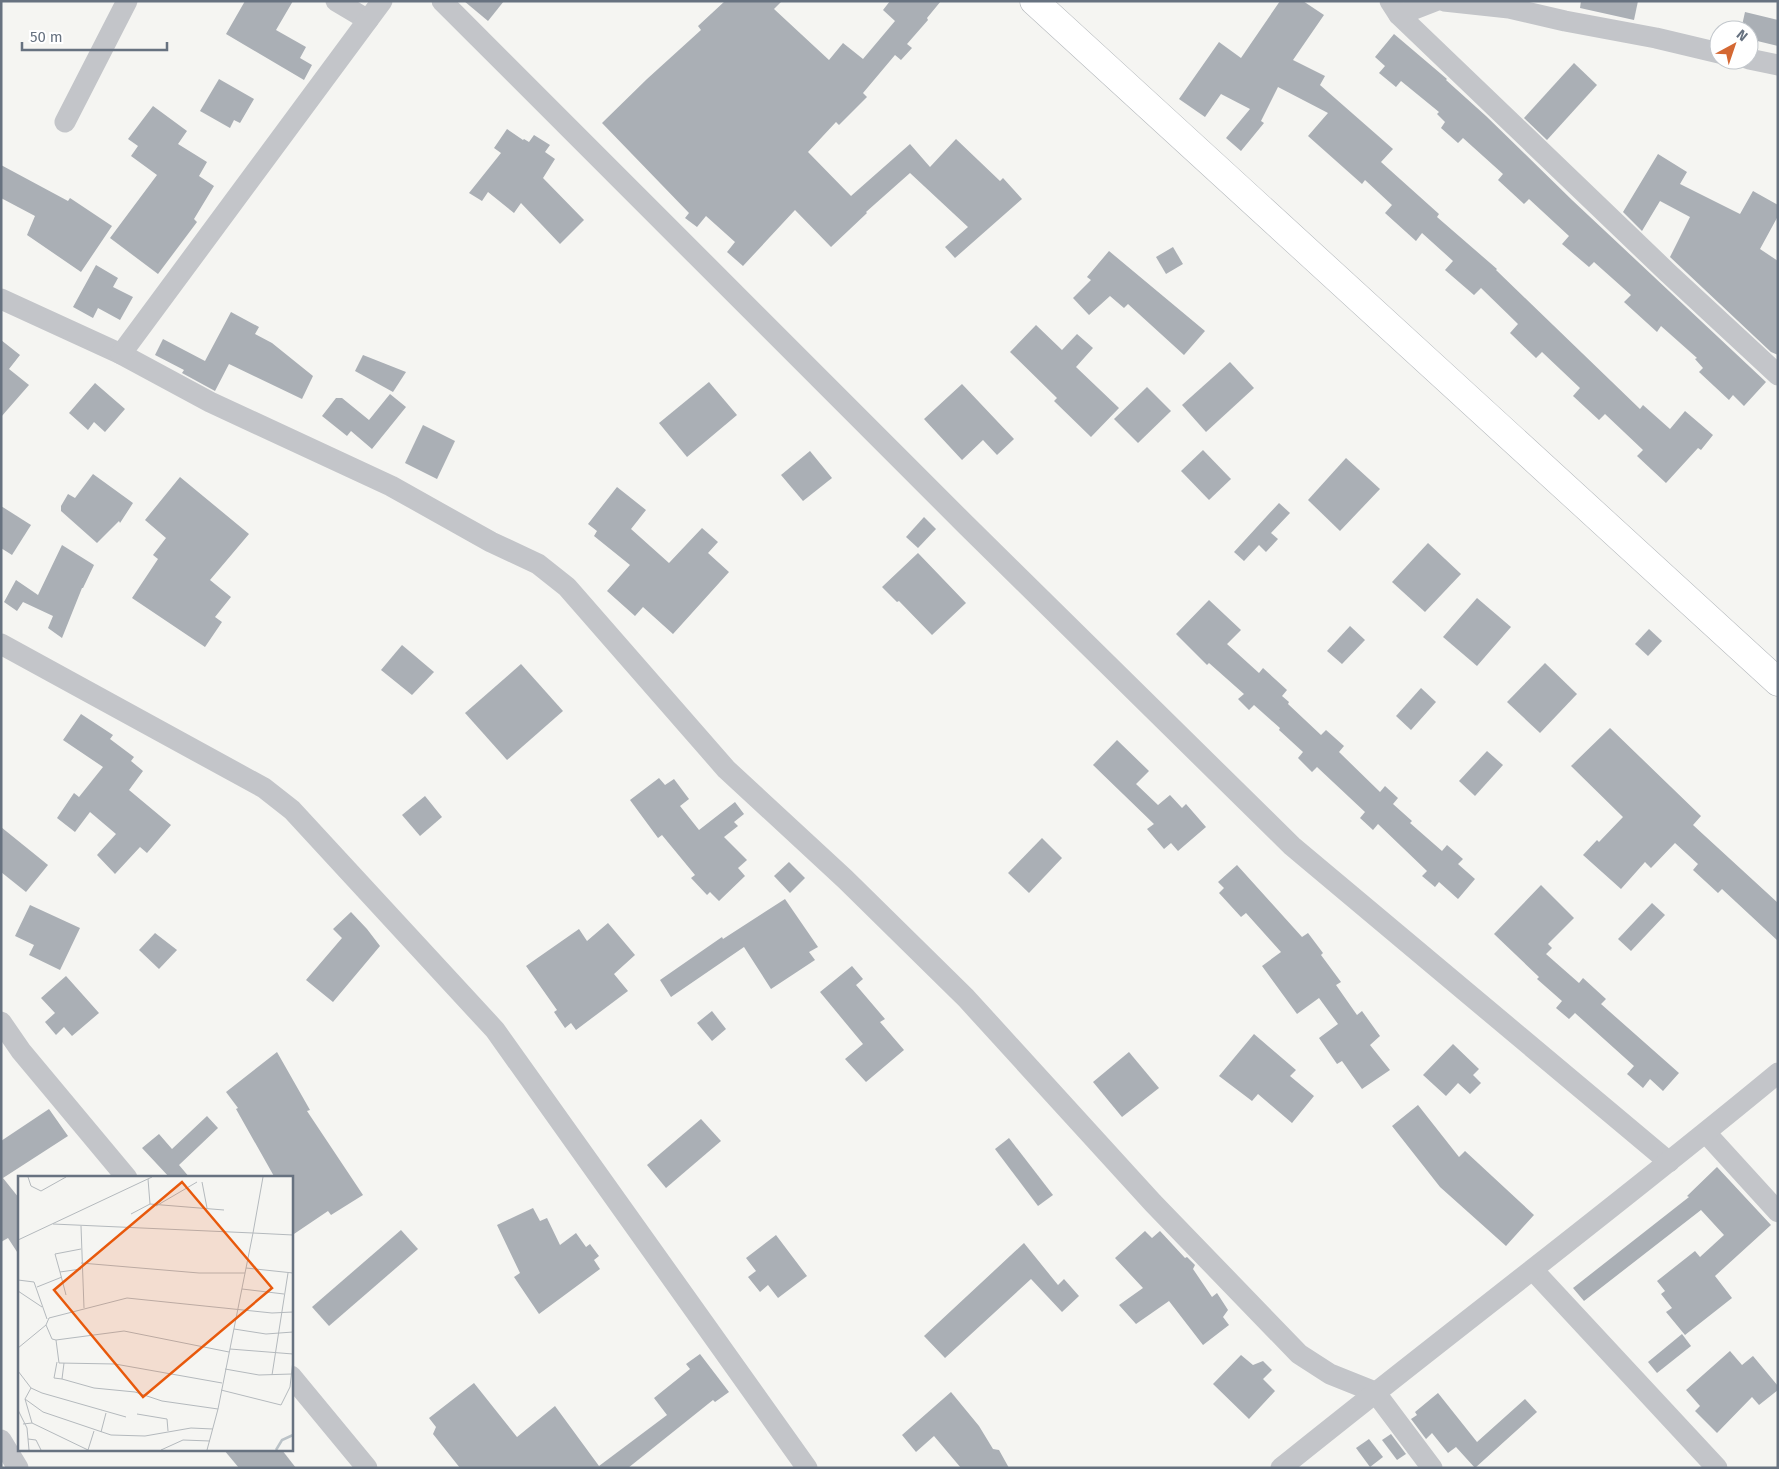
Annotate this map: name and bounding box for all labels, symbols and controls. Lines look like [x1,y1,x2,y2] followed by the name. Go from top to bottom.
[22,20,168,52] scale bar
[1709,20,1759,70] north arrow
[1733,26,1751,45] text: N
[30,28,63,46] text: 50 m
[18,1176,292,1452] inset map

